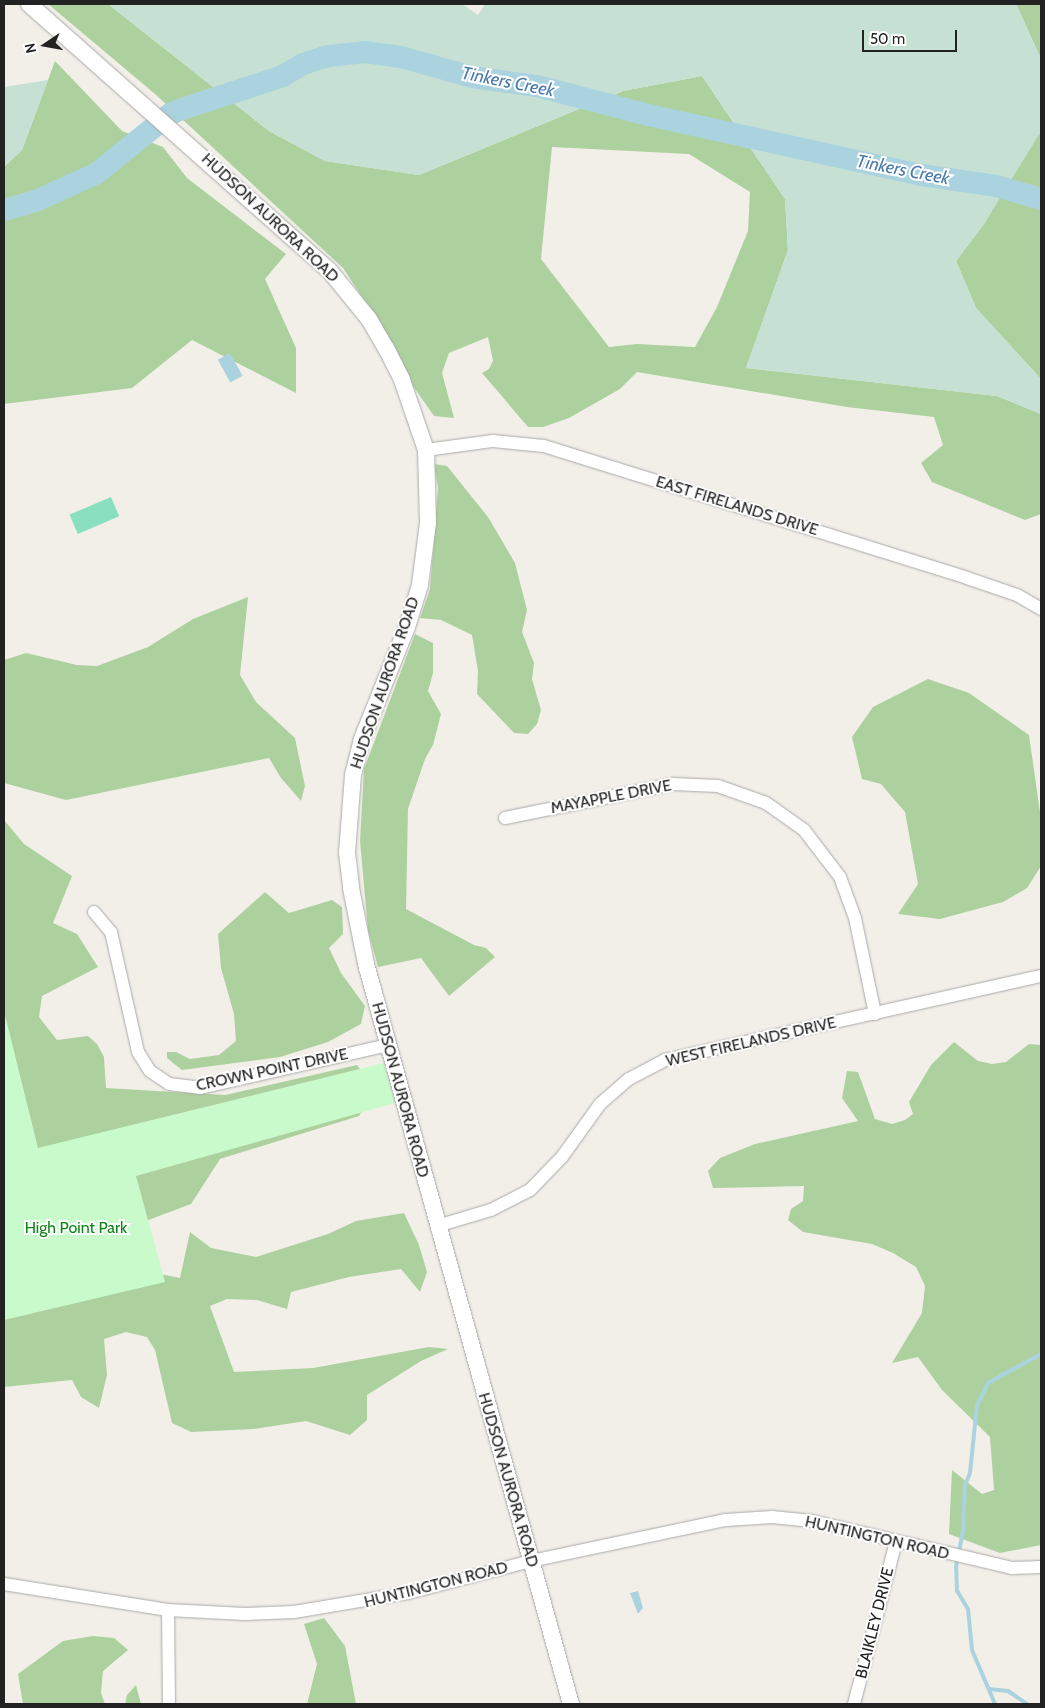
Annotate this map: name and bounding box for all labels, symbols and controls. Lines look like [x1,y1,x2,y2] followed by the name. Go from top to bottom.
[20,20,70,70] north arrow
[865,20,960,52] scale bar
[870,30,905,48] text: 50 m
[20,41,40,55] text: N
[460,62,556,102] water label: Tinkers Creek
[197,149,343,287] street label: HUDSON AURORA ROAD
[855,150,951,190] water label: Tinkers Creek
[653,472,821,540] street label: EAST FIRELANDS DRIVE
[347,595,423,771] street label: HUDSON AURORA ROAD
[549,776,673,818] street label: MAYAPPLE DRIVE
[367,1000,433,1180] street label: HUDSON AURORA ROAD
[664,1013,838,1071] street label: WEST FIRELANDS DRIVE
[194,1045,350,1095] street label: CROWN POINT DRIVE
[25,1218,127,1238] park label: High Point Park
[474,1391,542,1569] street label: HUDSON AURORA ROAD
[803,1512,951,1564] street label: HUNTINGTON ROAD
[362,1558,510,1612] street label: HUNTINGTON ROAD
[852,1565,898,1681] street label: BLAIKLEY DRIVE

